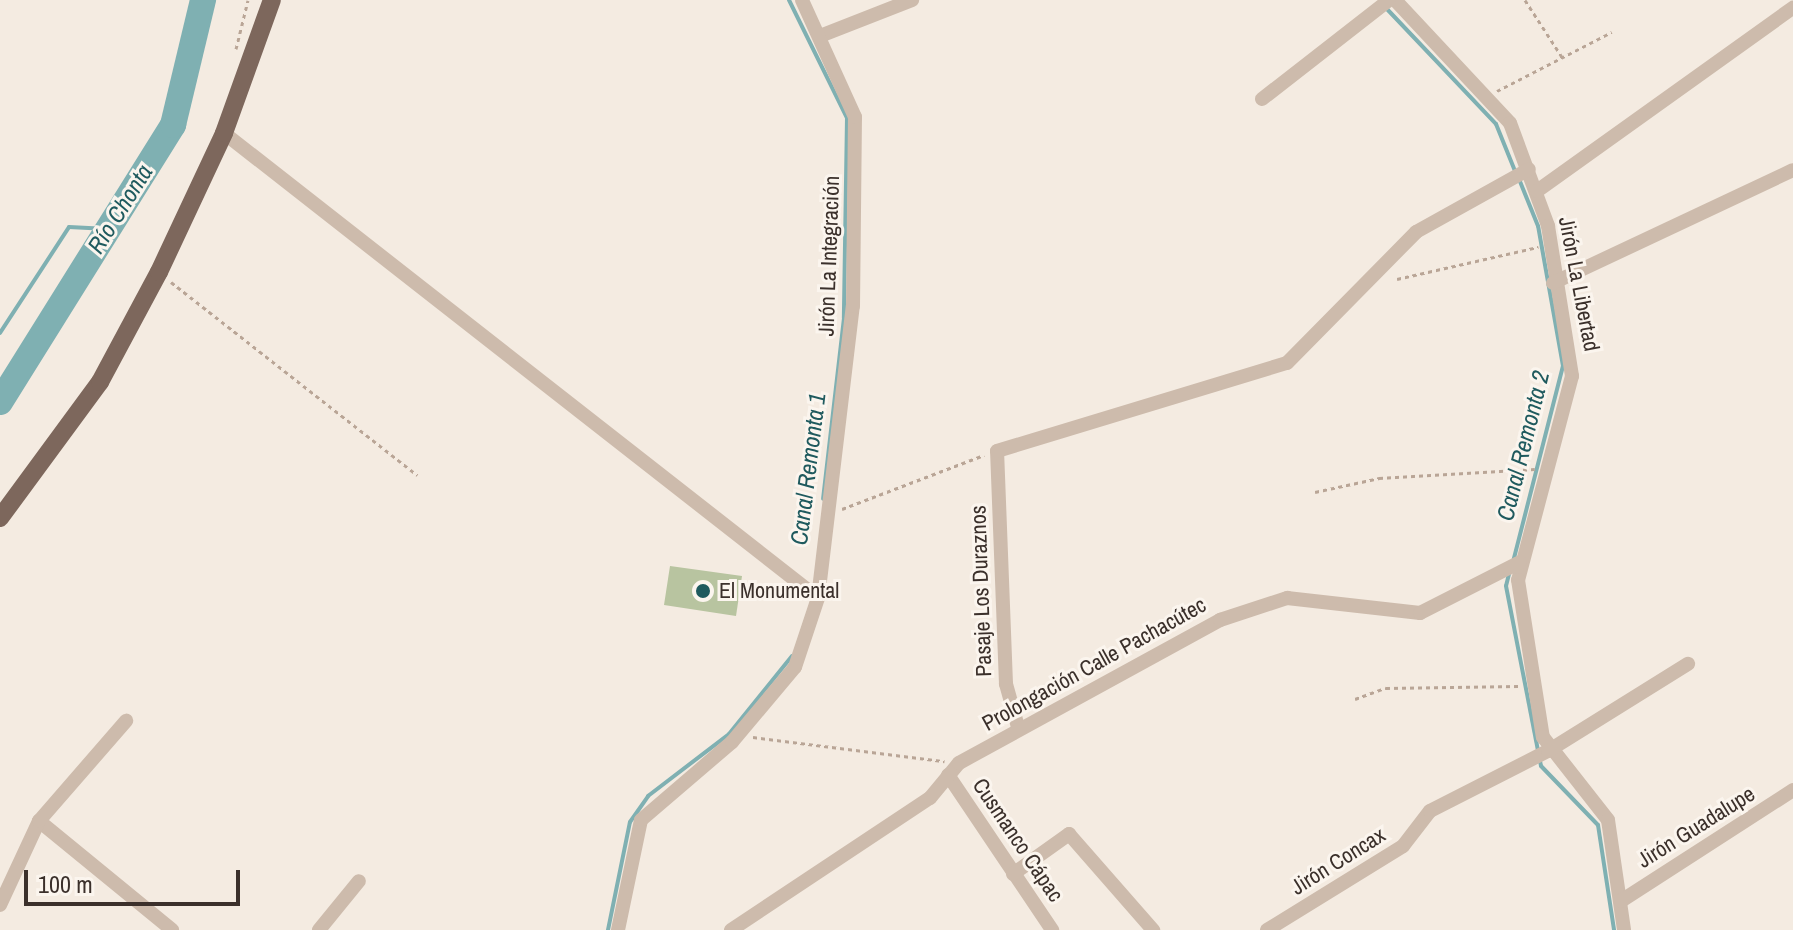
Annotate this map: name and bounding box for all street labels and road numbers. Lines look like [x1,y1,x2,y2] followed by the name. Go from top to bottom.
[813,175,845,337] street label: Jirón La Integración
[1553,215,1605,353] street label: Jirón La Libertad
[965,505,997,677] street label: Pasaje Los Duraznos
[978,591,1210,737] street label: Prolongación Calle Pachacútec
[967,773,1069,907] street label: Cusmanco Cápac
[1632,780,1760,874] street label: Jirón Guadalupe
[1286,822,1390,900] street label: Jirón Concax

